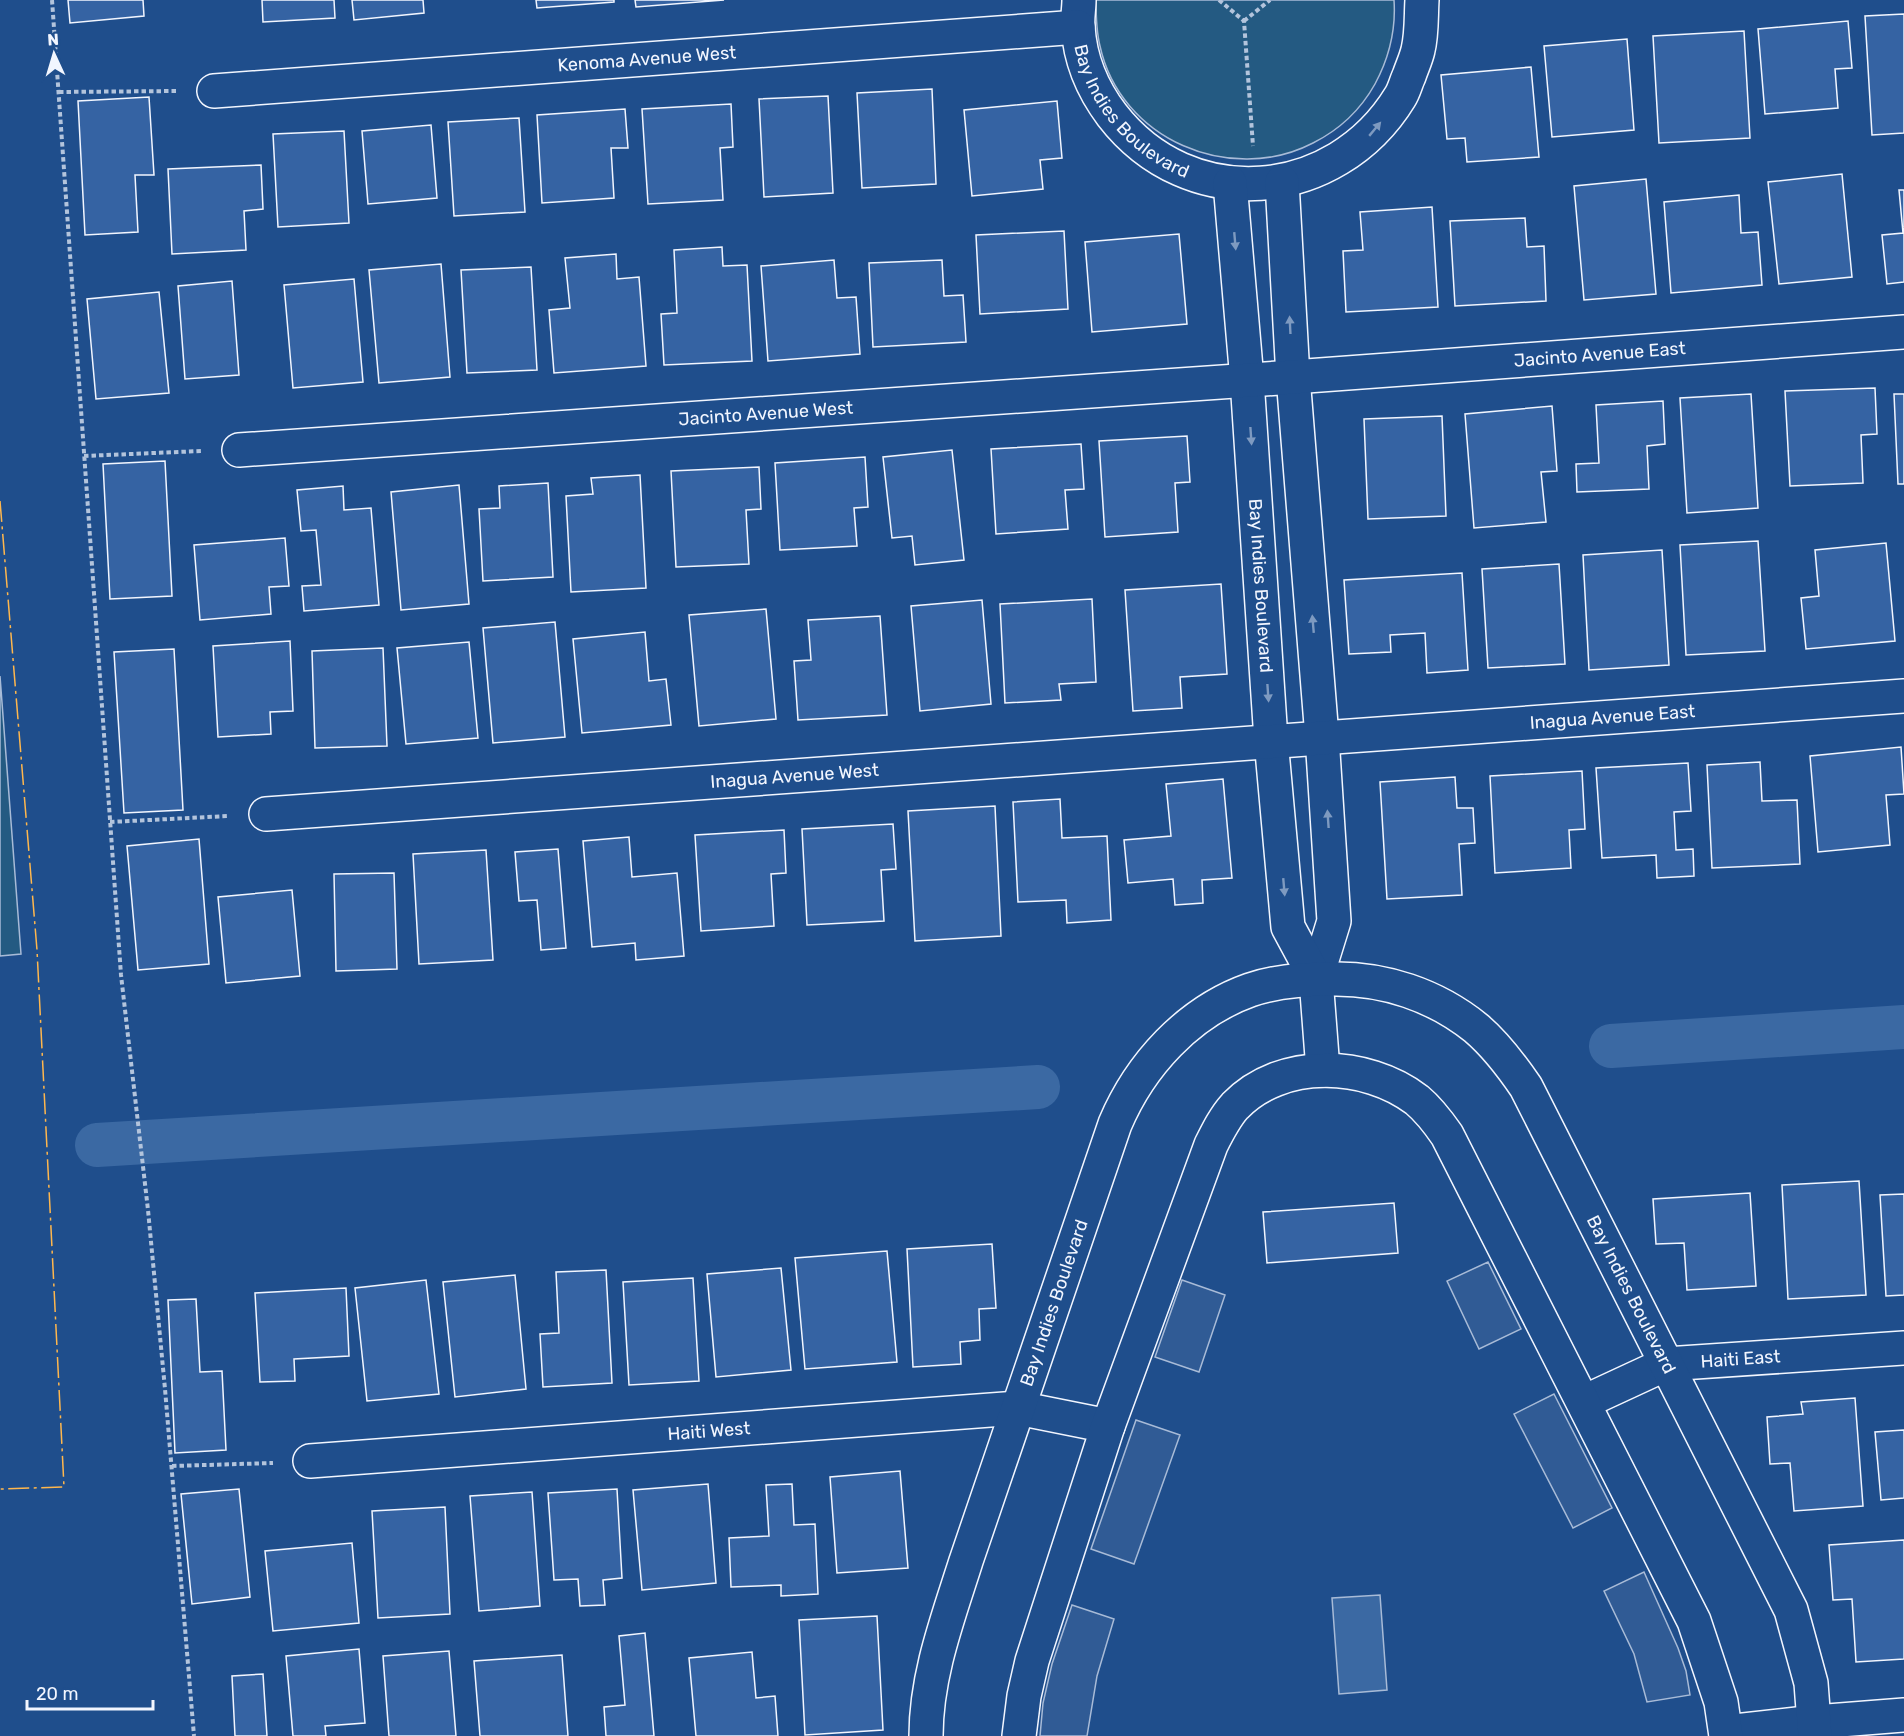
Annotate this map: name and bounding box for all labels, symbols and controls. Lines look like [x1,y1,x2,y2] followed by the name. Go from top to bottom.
[24,24,84,84] north arrow
[47,30,59,49] text: N
[557,41,737,77] street label: Kenoma Avenue West
[1069,42,1192,183] street label: Bay Indies Boulevard
[1368,122,1381,137] one-way arrow
[1230,232,1240,251] one-way arrow
[1286,315,1295,334] one-way arrow
[1513,337,1686,372] street label: Jacinto Avenue East
[678,396,854,431] street label: Jacinto Avenue West
[1246,426,1256,445] one-way arrow
[1244,498,1278,674] street label: Bay Indies Boulevard
[1308,614,1318,633] one-way arrow
[1264,684,1273,703] one-way arrow
[1529,700,1696,734] street label: Inagua Avenue East
[710,759,880,793] street label: Inagua Avenue West
[1323,809,1332,828] one-way arrow
[1279,878,1289,897] one-way arrow
[1582,1212,1680,1377] street label: Bay Indies Boulevard
[1015,1217,1093,1389] street label: Bay Indies Boulevard
[1700,1345,1781,1373] street label: Haiti East
[667,1417,751,1445] street label: Haiti West
[27,1673,153,1711] scale bar
[36,1683,78,1705] text: 20 m

